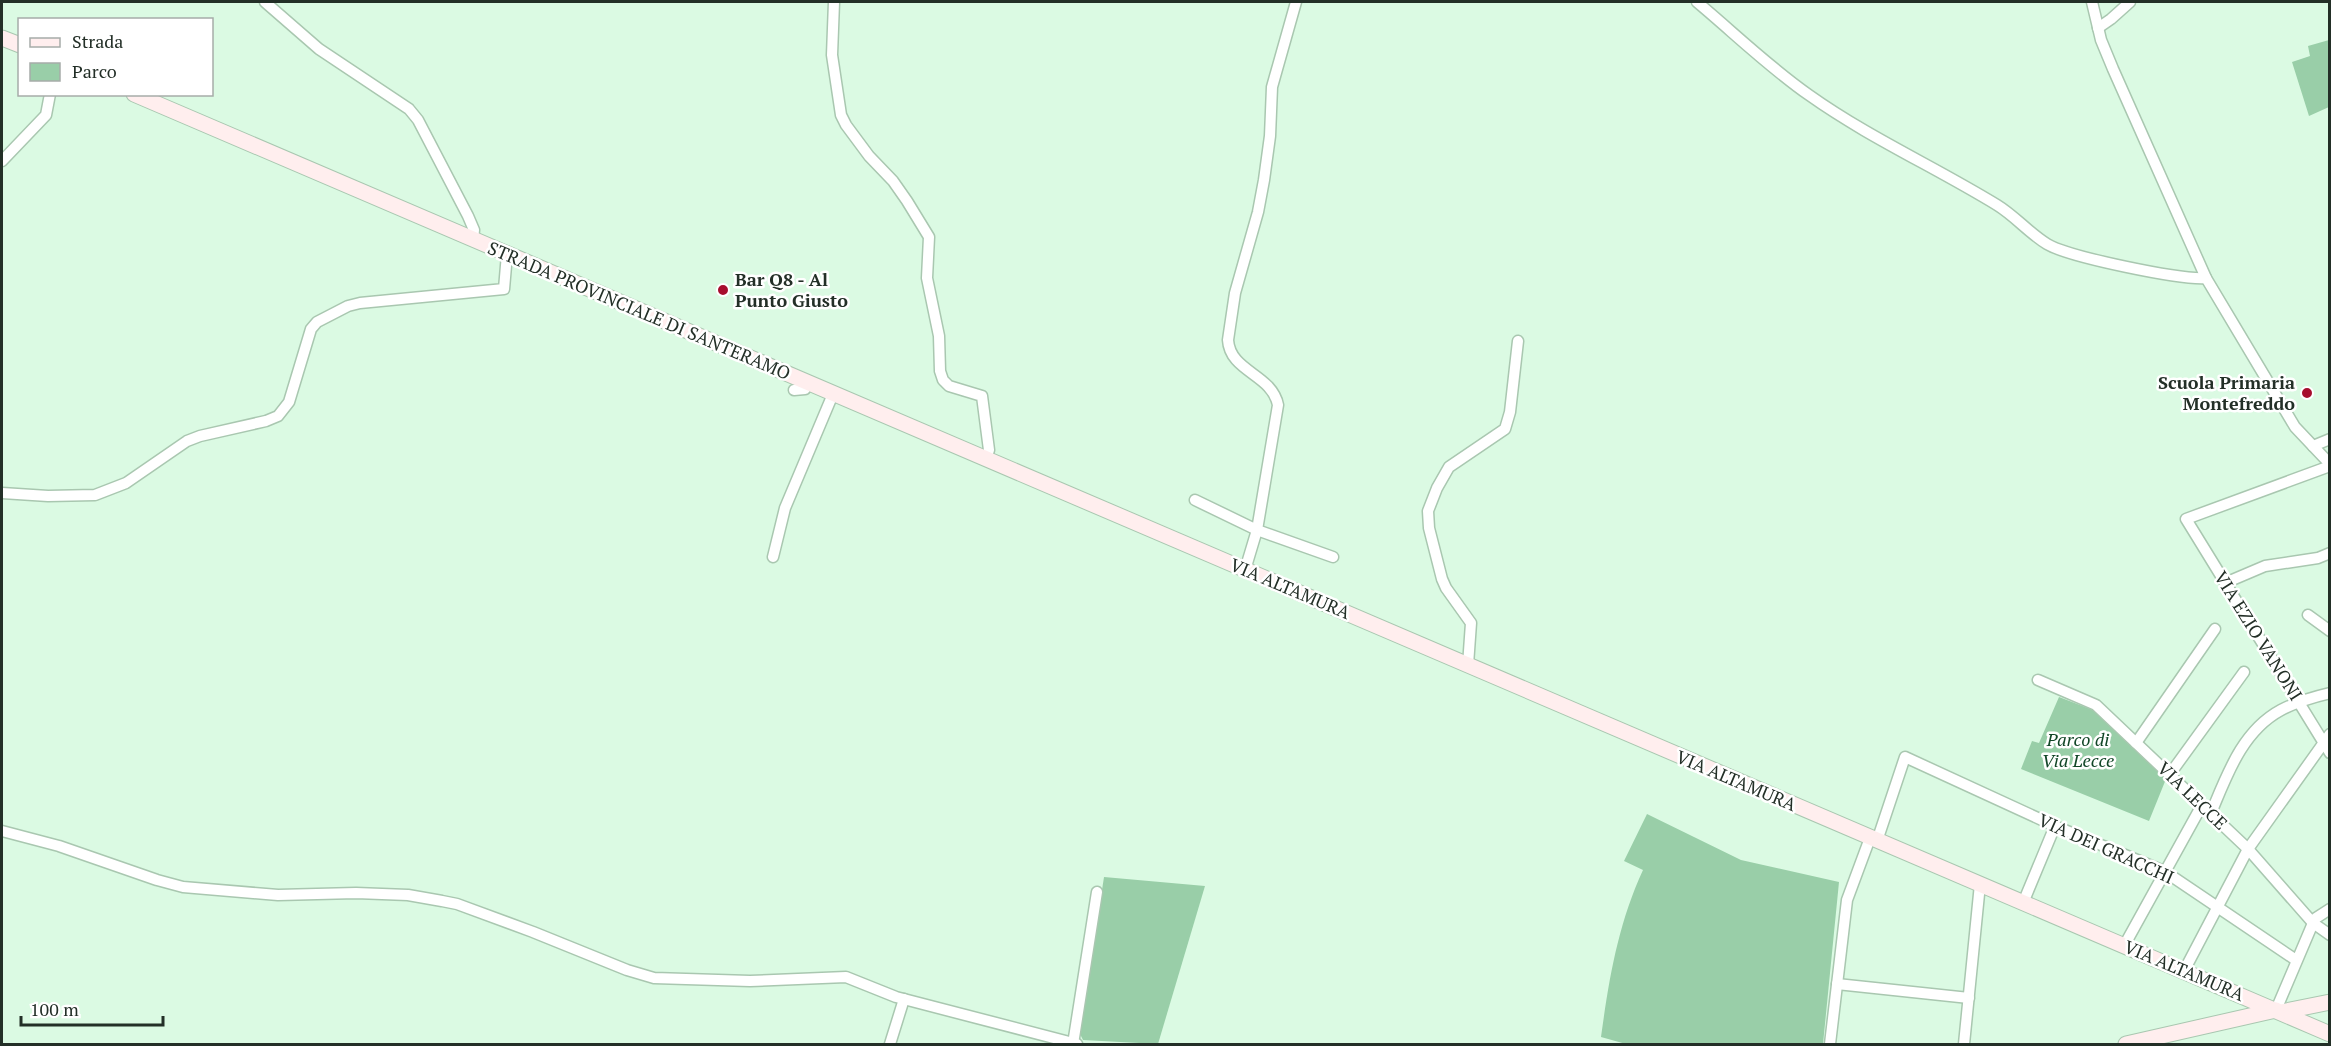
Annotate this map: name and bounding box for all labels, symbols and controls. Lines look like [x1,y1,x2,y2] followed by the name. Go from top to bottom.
[18,18,213,96] legend
[72,29,123,53] text: Strada
[72,59,117,83] text: Parco
[484,235,794,385] street label: STRADA PROVINCIALE DI SANTERAMO
[735,267,848,312] place label: Bar Q8 - Al Punto Giusto
[716,283,730,297] marker: Bar Q8 - Al Punto Giusto
[2158,370,2295,415] place label: Scuola Primaria Montefreddo
[2300,386,2314,400] marker: Scuola Primaria Montefreddo
[1227,552,1355,625] street label: VIA ALTAMURA
[2209,566,2308,705] street label: VIA EZIO VANONI
[2042,727,2114,772] park label: Parco di Via Lecce
[1673,744,1801,817] street label: VIA ALTAMURA
[2153,756,2233,835] street label: VIA LECCE
[2035,807,2178,889] street label: VIA DEI GRACCHI
[2121,934,2249,1007] street label: VIA ALTAMURA
[21,989,164,1027] scale bar
[30,997,79,1021] text: 100 m

